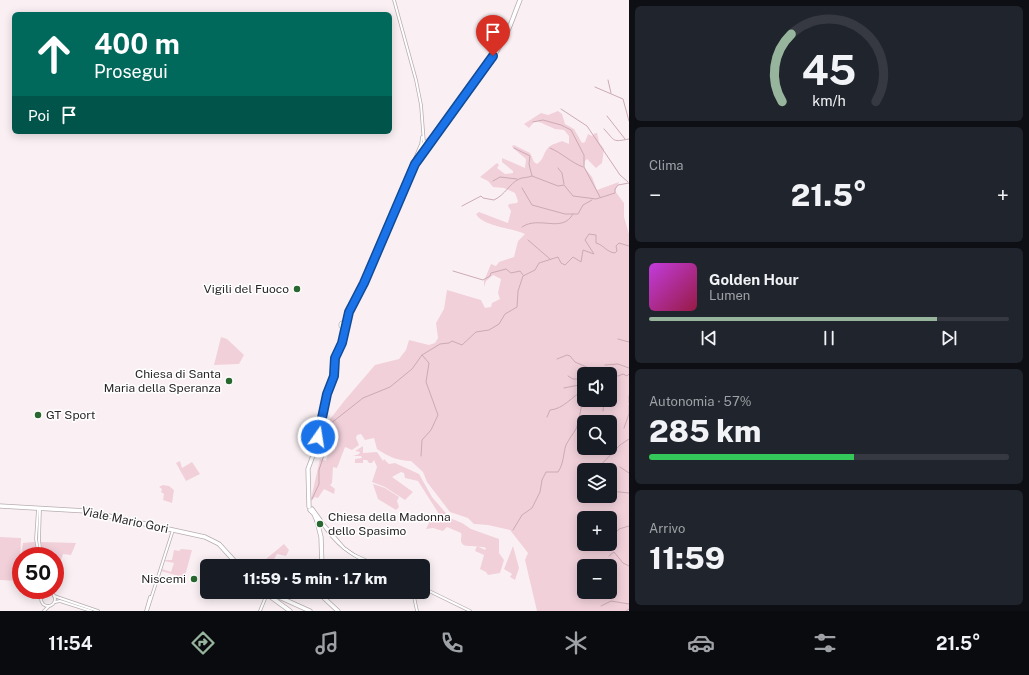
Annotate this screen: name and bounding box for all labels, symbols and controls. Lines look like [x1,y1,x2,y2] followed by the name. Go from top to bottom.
[476,15,510,56] pin
[482,21,504,43] icon: arrive
[94,27,180,60] text: 400 m
[28,28,80,80] icon: ahead
[802,44,856,93] text: 45
[94,61,168,82] text: Prosegui
[812,91,846,108] text: km/h
[58,104,80,126] icon: arrive
[28,107,50,124] text: Poi
[649,158,684,173] text: Clima
[791,177,867,213] text: 21.5°
[649,182,661,208] text: −
[997,182,1009,208] text: +
[709,271,799,288] text: Golden Hour
[204,282,289,296] place label: Vigili del Fuoco
[292,284,302,294] marker: Vigili del Fuoco
[709,288,750,303] text: Lumen
[698,327,720,349] icon: previous
[818,327,840,349] icon: pause
[938,327,960,349] icon: next
[104,367,221,395] place label: Chiesa di Santa Maria della Speranza
[577,367,617,599] map controls
[577,367,617,407] button: sound
[224,376,234,386] marker: Chiesa di Santa Maria della Speranza
[649,394,752,409] text: Autonomia · 57%
[46,408,96,422] place label: GT Sport
[33,410,43,420] marker: GT Sport
[649,413,761,449] text: 285 km
[577,415,617,455] button: search
[297,416,339,458] position arrow
[577,463,617,503] button: layers
[80,504,170,536] street label: Viale Mario Gori
[328,510,451,538] place label: Chiesa della Madonna dello Spasimo
[577,511,617,551] button: +
[315,519,325,529] marker: Chiesa della Madonna dello Spasimo
[649,521,685,536] text: Arrivo
[649,540,725,576] text: 11:59
[12,547,64,599] speed limit sign: 50
[577,559,617,599] button: −
[243,570,387,587] text: 11:59 · 5 min · 1.7 km
[141,572,186,586] place label: Niscemi
[189,574,199,584] marker: Niscemi
[189,629,217,657] icon: directions
[313,629,341,657] icon: music
[438,629,466,657] icon: phone
[562,629,590,657] icon: climate
[687,629,715,657] icon: car
[811,629,839,657] icon: filters
[48,633,92,654] text: 11:54
[936,633,981,654] text: 21.5°

